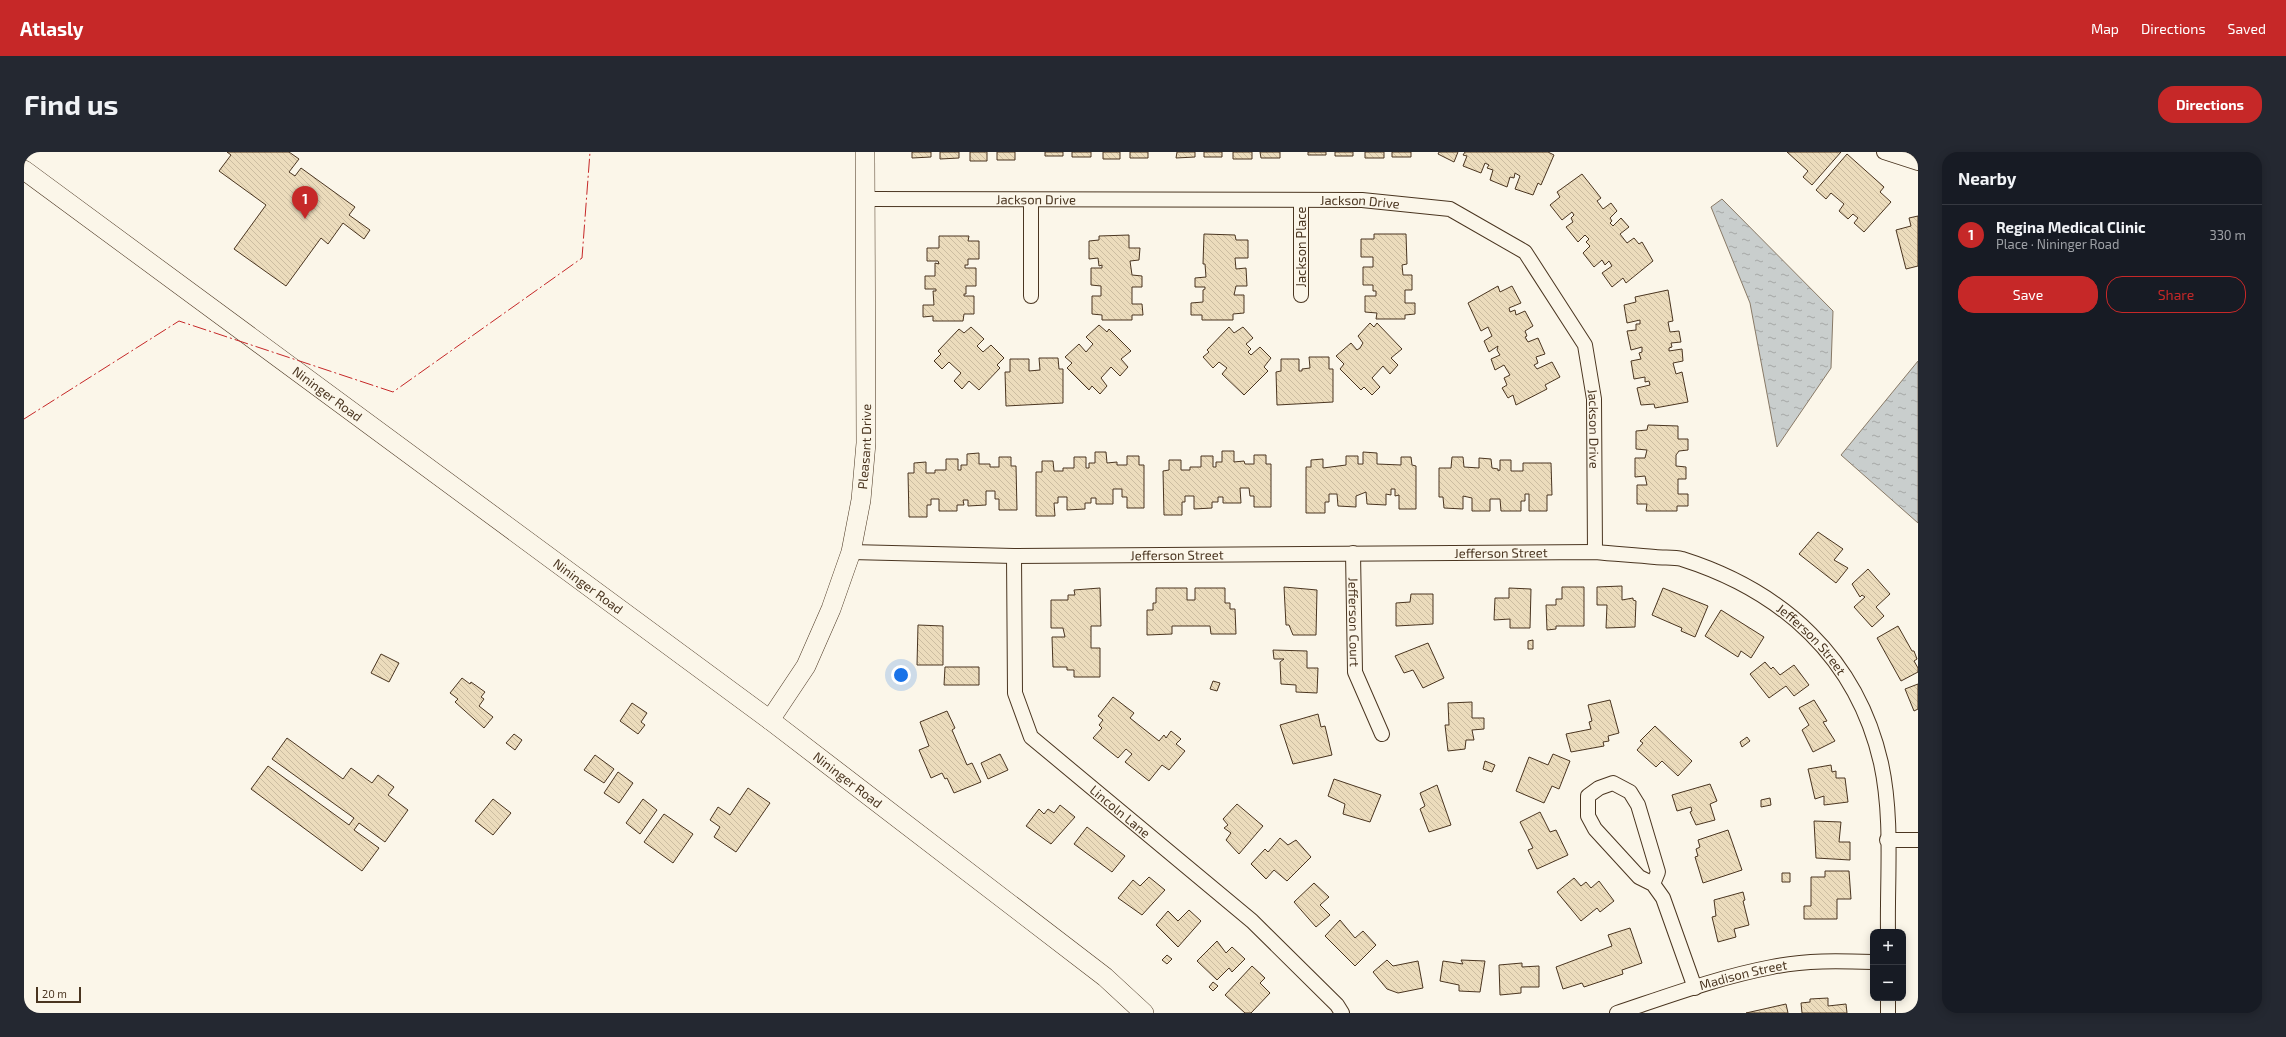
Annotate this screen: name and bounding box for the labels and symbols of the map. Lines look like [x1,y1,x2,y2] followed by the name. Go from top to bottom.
[292,186,318,219] pin: 1
[996,191,1076,207] street label: Jackson Drive
[1320,192,1401,212] street label: Jackson Drive
[1293,207,1309,287] street label: Jackson Place
[289,363,366,425] street label: Nininger Road
[1584,388,1602,469] street label: Jackson Drive
[854,404,874,490] street label: Pleasant Drive
[1454,544,1548,561] street label: Jefferson Street
[1130,547,1224,563] street label: Jefferson Street
[550,555,626,617] street label: Nininger Road
[1345,577,1363,667] street label: Jefferson Court
[1774,600,1850,678] street label: Jefferson Street
[891,665,911,685] your location
[810,748,886,811] street label: Nininger Road
[1087,782,1154,841] street label: Lincoln Lane
[1697,956,1788,993] street label: Madison Street
[36,985,81,1004] scale bar

